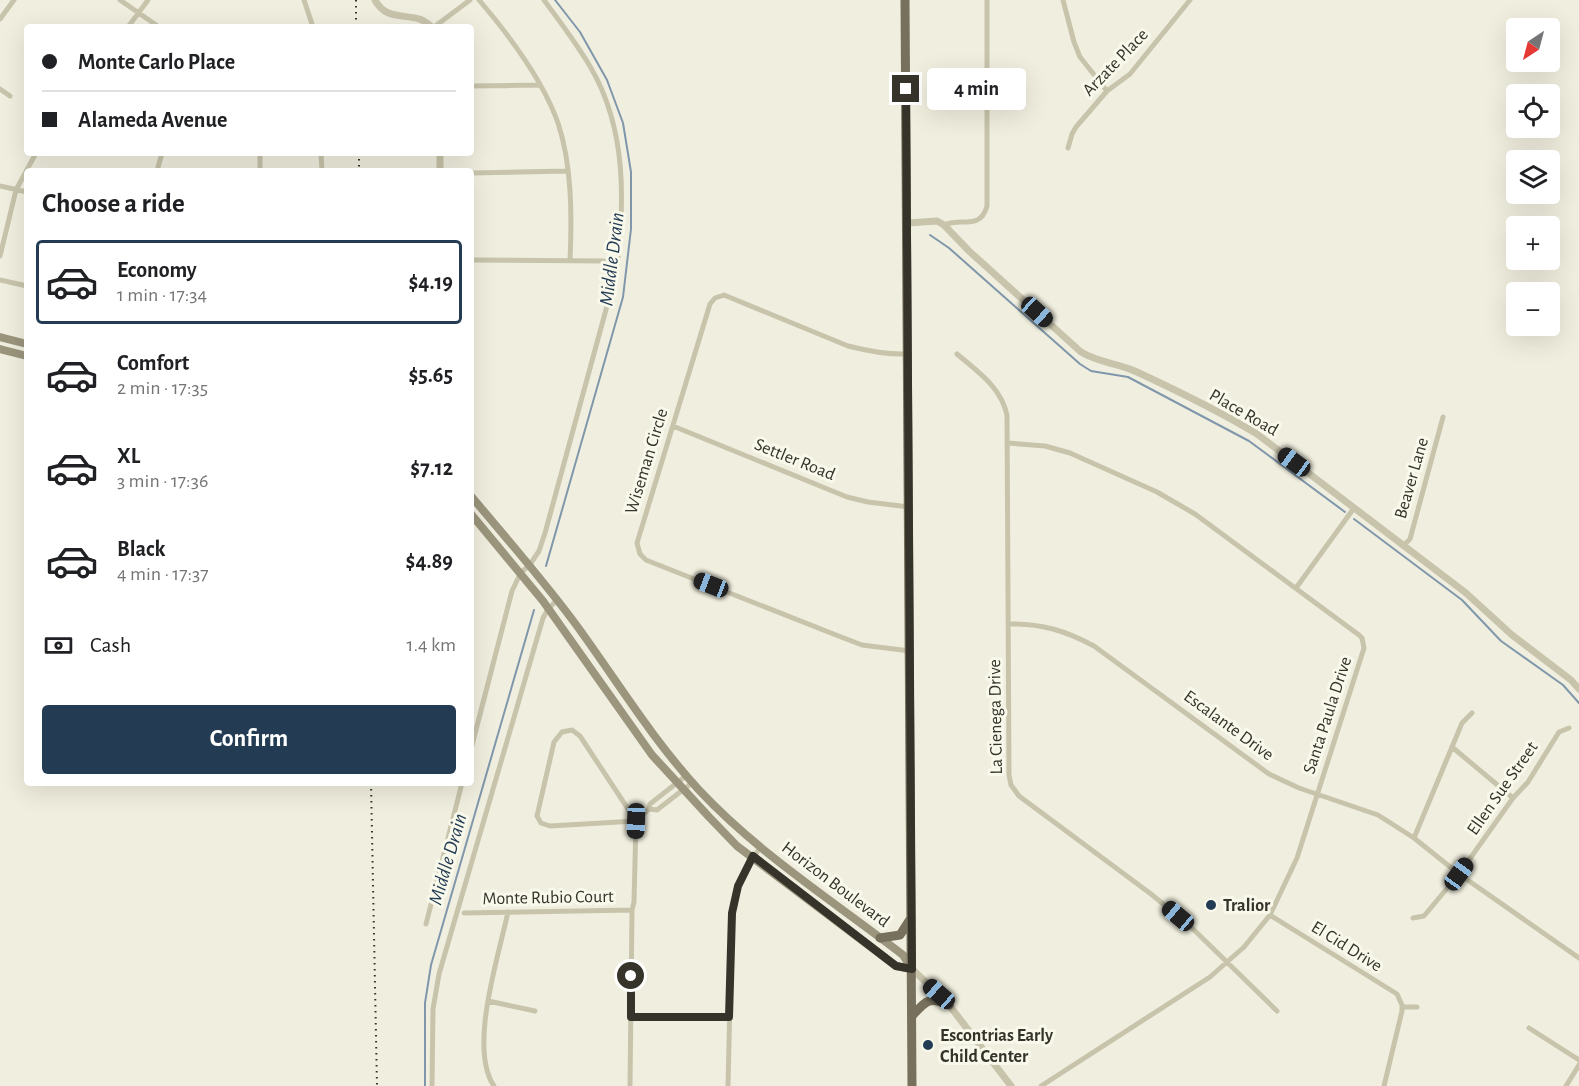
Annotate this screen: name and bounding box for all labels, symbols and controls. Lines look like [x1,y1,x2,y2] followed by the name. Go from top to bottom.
[1506,18,1560,72] north arrow
[1506,18,1560,336] map controls
[1079,26,1152,100] street label: Arzate Place
[78,51,235,73] text: Monte Carlo Place
[927,68,1026,110] callout: 4 min
[892,75,919,102] route end
[954,79,999,99] text: 4 min
[1506,84,1560,138] button: locate
[78,109,227,131] text: Alameda Avenue
[1506,150,1560,204] button: layers
[42,190,185,217] text: Choose a ride
[596,211,628,307] water label: Middle Drain
[1506,216,1560,270] button: +
[45,255,99,309] icon: car
[117,259,197,281] text: Economy
[408,271,453,293] text: $4.19
[1506,282,1560,336] button: −
[117,285,207,305] text: 1 min · 17:34
[1018,293,1056,331] car
[45,348,99,402] icon: car
[117,352,189,374] text: Comfort
[408,364,453,386] text: $5.65
[117,378,208,398] text: 2 min · 17:35
[1206,386,1281,440] street label: Place Road
[622,406,672,516] street label: Wiseman Circle
[752,436,838,484] street label: Settler Road
[1392,436,1432,521] street label: Beaver Lane
[45,441,99,495] icon: car
[1274,444,1314,480] car
[117,445,140,467] text: XL
[410,457,453,479] text: $7.12
[117,471,208,491] text: 3 min · 17:36
[45,534,99,588] icon: car
[117,538,165,560] text: Black
[406,550,453,572] text: $4.89
[117,564,209,584] text: 4 min · 17:37
[691,570,731,600] car
[42,629,75,662] icon: cash
[90,634,131,656] text: Cash
[407,635,456,655] text: 1.4 km
[1301,654,1355,776] street label: Santa Paula Drive
[986,659,1006,775] street label: La Cienega Drive
[1180,687,1277,764] street label: Escalante Drive
[42,705,456,774] button: Confirm
[1464,738,1542,839] street label: Ellen Sue Street
[626,803,646,839] car
[425,811,471,907] water label: Middle Drain
[778,839,893,931] street label: Horizon Boulevard
[1441,854,1477,894] car
[482,888,614,908] street label: Monte Rubio Court
[1223,897,1271,915] place label: Tralior
[1158,898,1198,934] car
[1204,898,1218,912] marker: Tralior
[1308,918,1385,976] street label: El Cid Drive
[617,962,644,989] route start
[920,975,958,1013] car
[940,1027,1054,1066] place label: Escontrias Early Child Center
[921,1038,935,1052] marker: Escontrias Early Child Center

